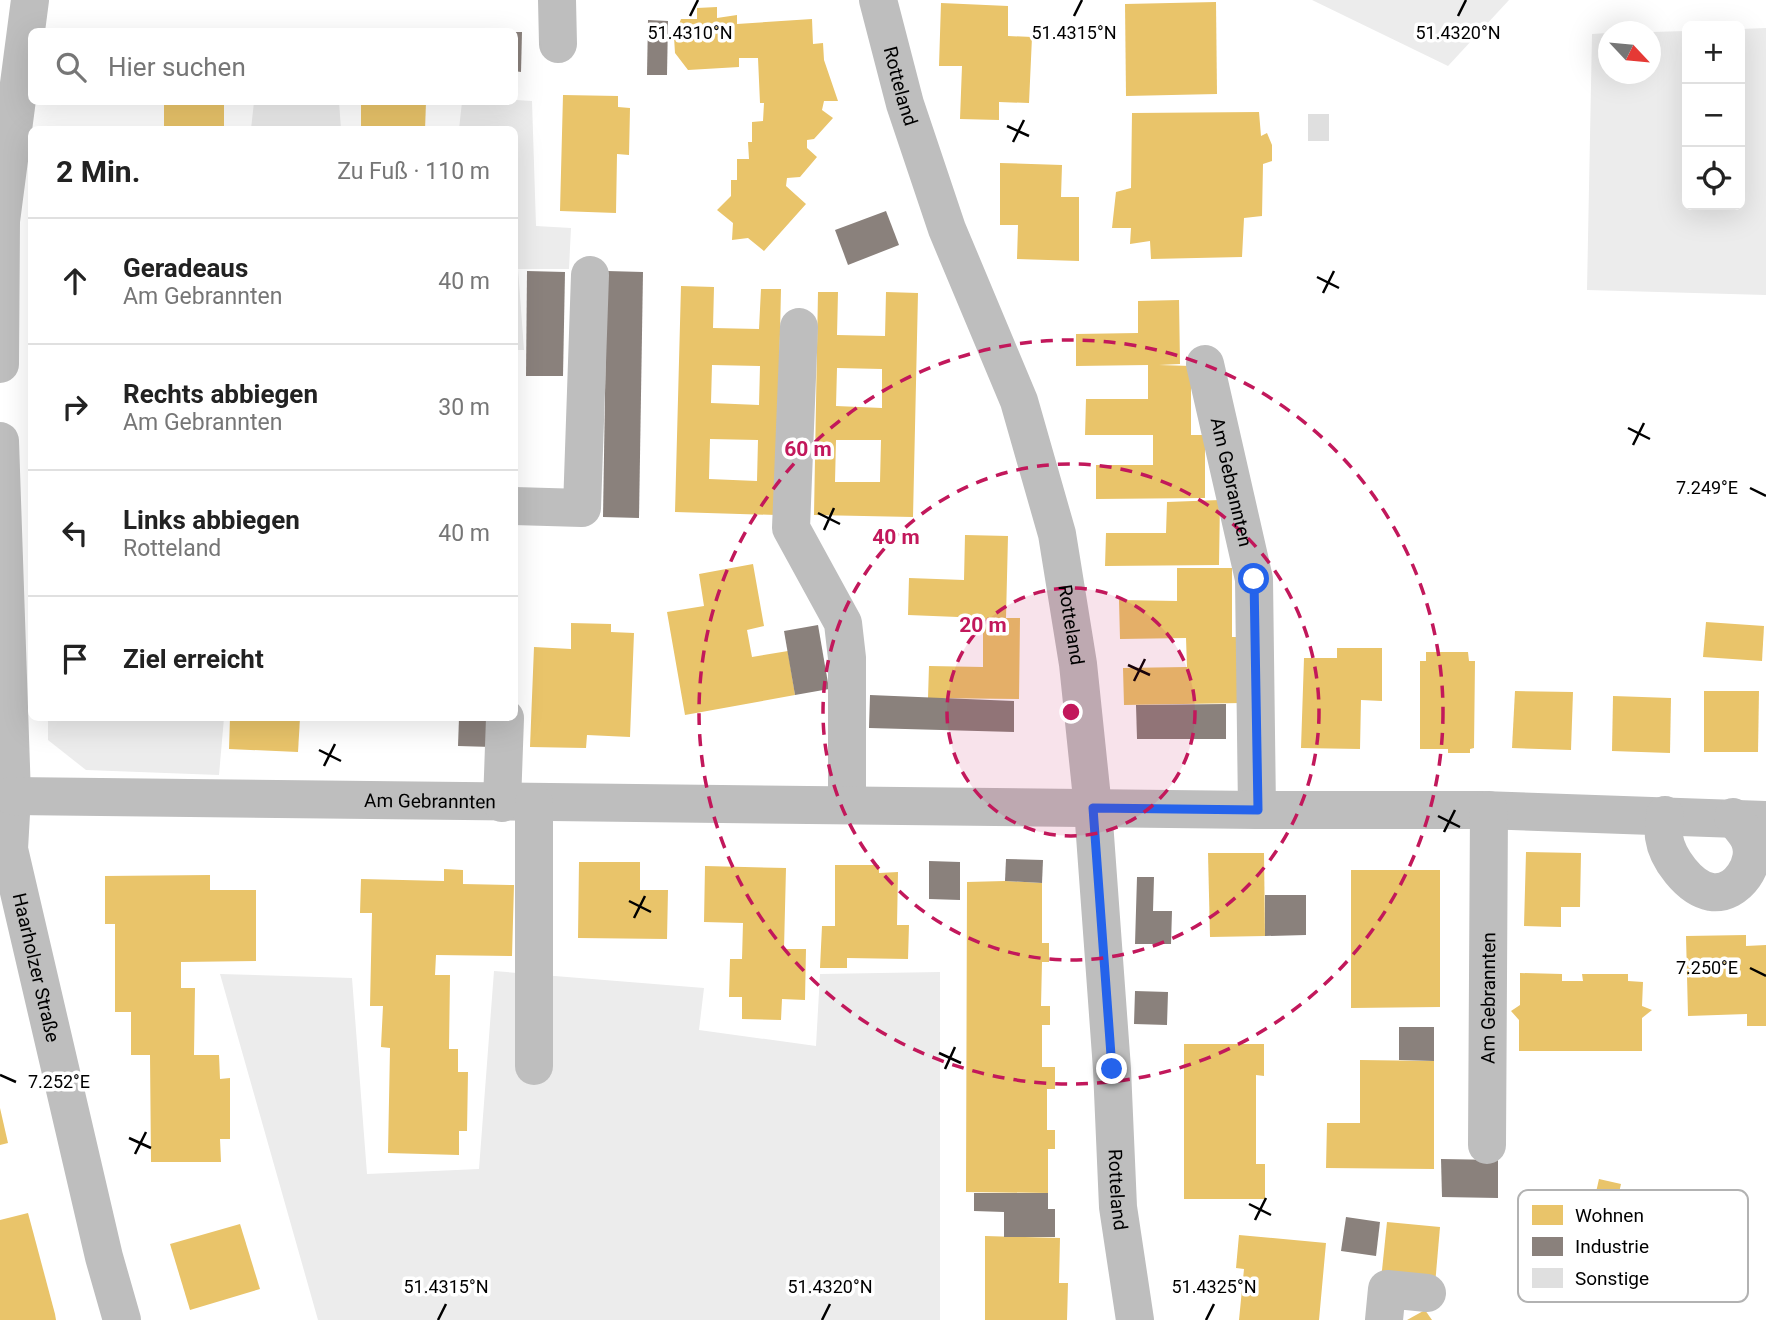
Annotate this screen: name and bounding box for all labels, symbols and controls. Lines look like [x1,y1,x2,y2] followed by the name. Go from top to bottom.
[1598,21,1661,84] north arrow
[1682,21,1745,210] map controls
[1682,21,1745,84] button: +
[647,22,733,43] text: 51.4310°N
[1031,22,1117,43] text: 51.4315°N
[1415,22,1501,43] text: 51.4320°N
[28,28,518,105] search box
[879,44,923,129] street label: Rotteland
[52,48,90,86] icon: search
[108,52,246,82] text: Hier suchen
[1682,84,1745,147] button: −
[1682,147,1745,210] button: locate
[56,154,140,189] text: 2 Min.
[337,158,490,185] text: Zu Fuß · 110 m
[123,253,248,283] text: Geradeaus
[56,262,94,300] icon: ahead
[438,268,490,295] text: 40 m
[123,283,282,310] text: Am Gebrannten
[123,379,318,409] text: Rechts abbiegen
[56,388,94,426] icon: right
[438,394,490,421] text: 30 m
[123,409,282,436] text: Am Gebrannten
[1206,415,1258,549] street label: Am Gebrannten
[784,437,832,461] text: 60 m
[1676,477,1738,498] text: 7.249°E
[123,505,300,535] text: Links abbiegen
[56,514,94,552] icon: left
[438,520,490,547] text: 40 m
[872,525,920,549] text: 40 m
[123,535,221,562] text: Rotteland
[1238,563,1269,594] route start
[1054,583,1089,667] street label: Rotteland
[959,613,1007,637] text: 20 m
[56,640,94,678] icon: arrive
[123,644,264,674] text: Ziel erreicht
[1059,700,1083,724] centre of rings
[364,788,496,813] street label: Am Gebrannten
[8,891,65,1044] street label: Haarholzer Straße
[1476,932,1500,1064] street label: Am Gebrannten
[1676,957,1738,978] text: 7.250°E
[1096,1053,1127,1084] route end
[28,1071,90,1092] text: 7.252°E
[1104,1149,1133,1232] street label: Rotteland
[1518,1190,1748,1302] legend
[1575,1204,1644,1227] text: Wohnen
[1575,1235,1649,1258] text: Industrie
[1575,1267,1649,1290] text: Sonstige
[403,1276,489,1297] text: 51.4315°N
[787,1276,873,1297] text: 51.4320°N
[1171,1276,1257,1297] text: 51.4325°N

